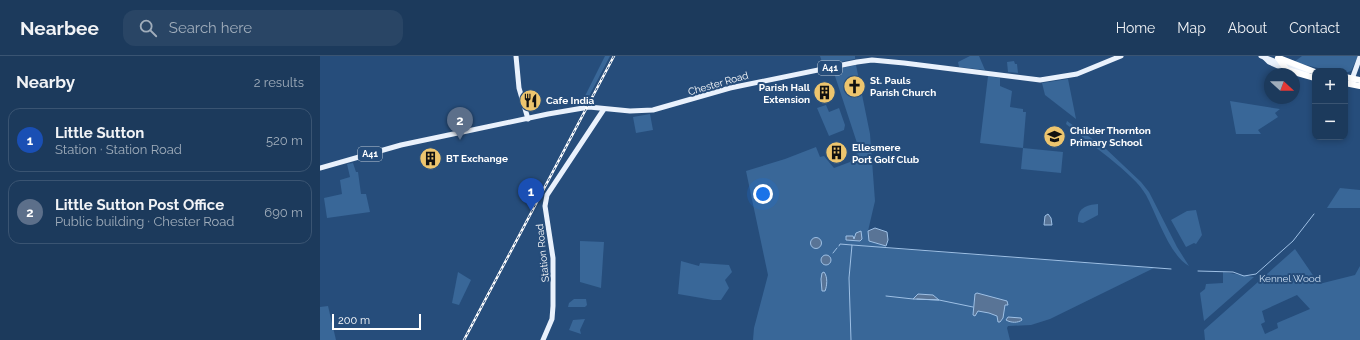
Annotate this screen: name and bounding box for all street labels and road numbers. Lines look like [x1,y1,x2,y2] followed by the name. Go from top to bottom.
[818,61,842,75] road number: A41
[687,70,750,97] street label: Chester Road
[358,147,382,161] road number: A41
[534,223,551,283] street label: Station Road

